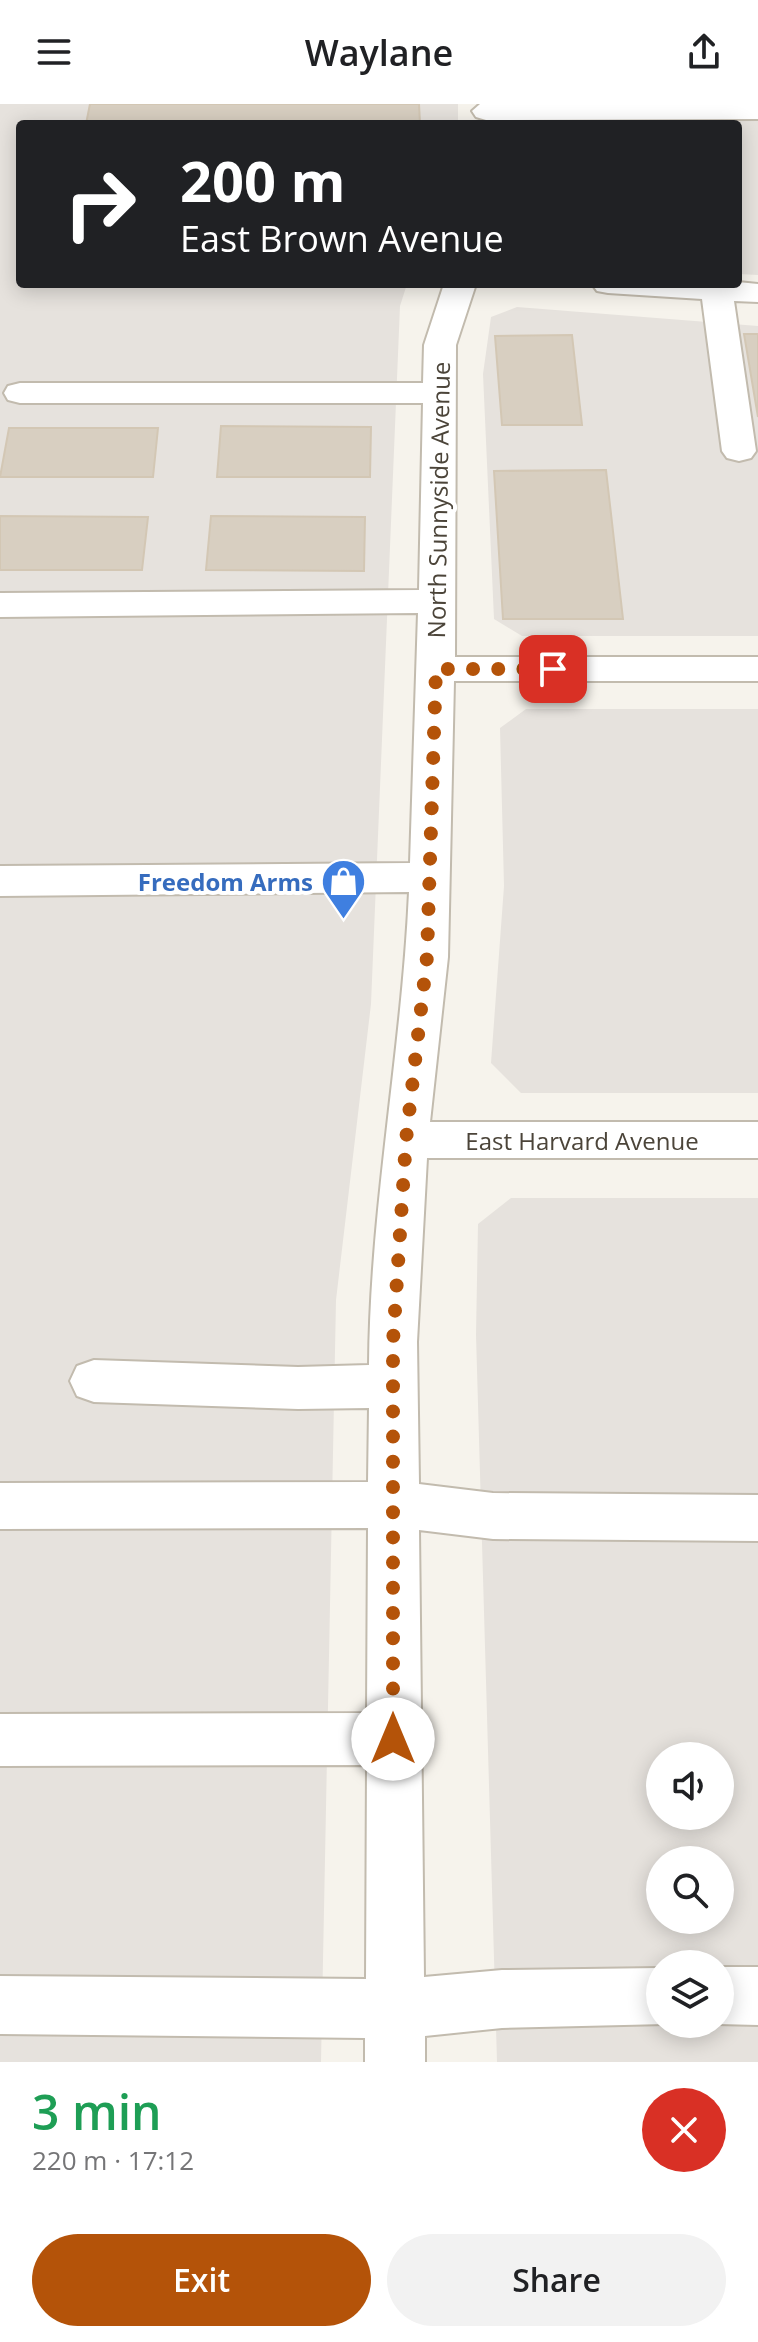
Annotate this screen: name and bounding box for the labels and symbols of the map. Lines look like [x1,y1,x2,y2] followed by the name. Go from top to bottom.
[419,361,457,639] street label: North Sunnyside Avenue
[519,635,587,703] pin
[320,857,368,920] shop icon: Freedom Arms
[138,865,313,898] place label: Freedom Arms
[465,1124,699,1157] street label: East Harvard Avenue
[351,1697,435,1781] position arrow

